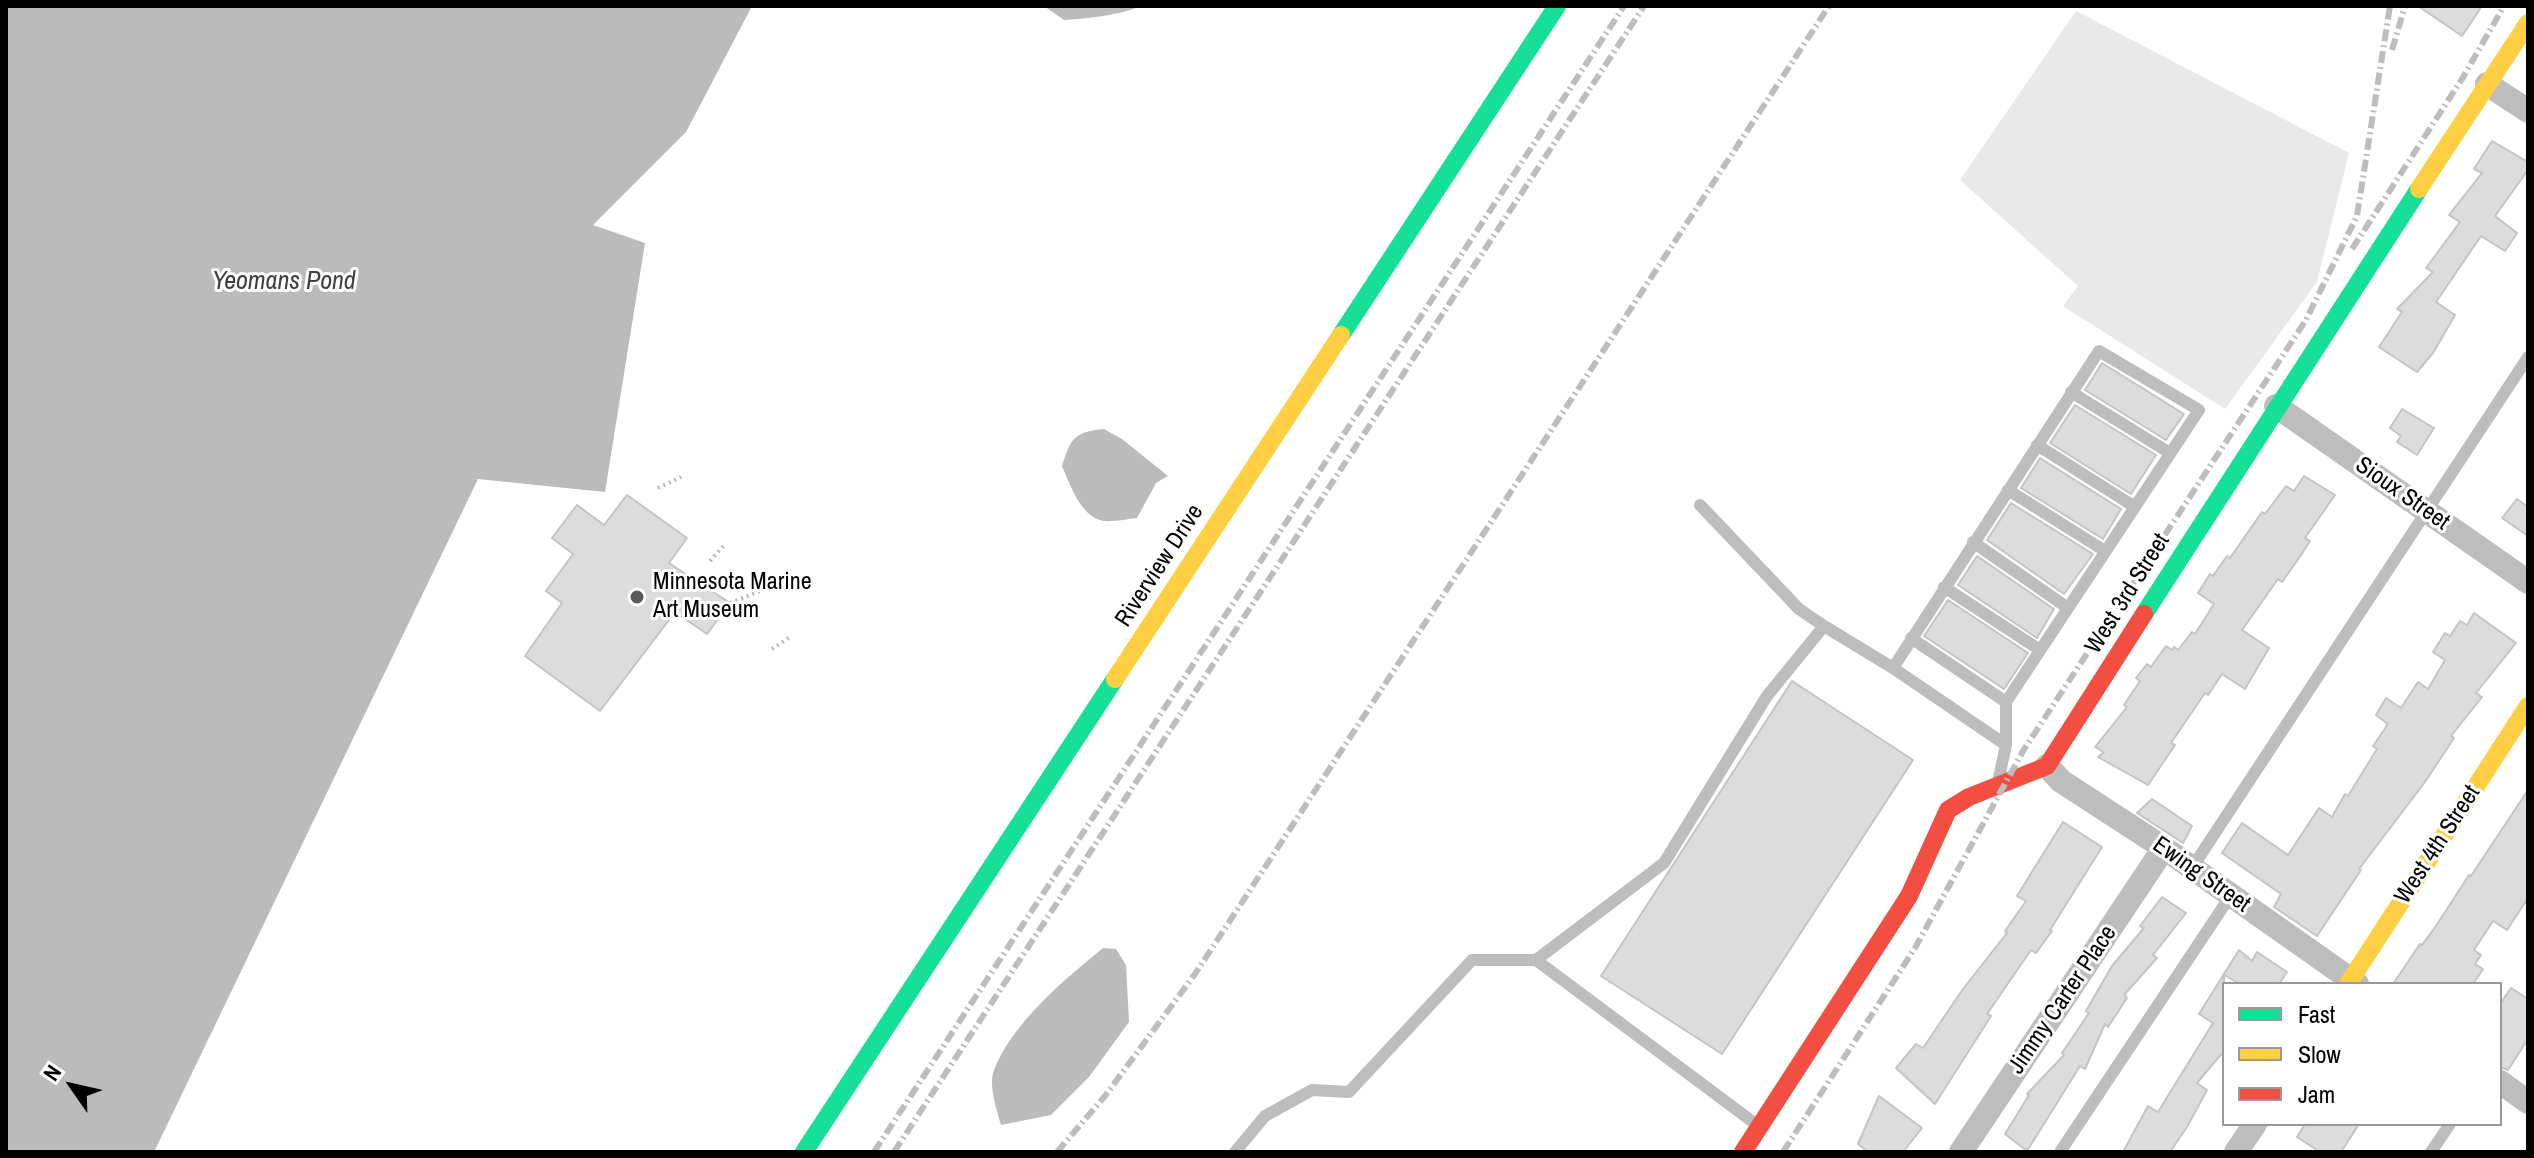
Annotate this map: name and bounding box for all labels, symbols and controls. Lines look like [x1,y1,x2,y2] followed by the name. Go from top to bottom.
[212,266,356,298] water label: Yeomans Pond
[2349,451,2455,537] street label: Sioux Street
[1110,499,1210,633] street label: Riverview Drive
[2080,529,2176,659] street label: West 3rd Street
[653,569,812,625] place label: Minnesota Marine Art Museum
[628,588,646,606] marker: Minnesota Marine Art Museum
[2389,780,2487,910] street label: West 4th Street
[2147,831,2255,919] street label: Ewing Street
[2003,920,2123,1080] street label: Jimmy Carter Place
[2222,982,2502,1126] legend
[2298,998,2335,1030] text: Fast
[2298,1038,2341,1070] text: Slow
[32,1046,112,1126] north arrow
[36,1059,68,1086] text: N
[2298,1078,2335,1110] text: Jam

